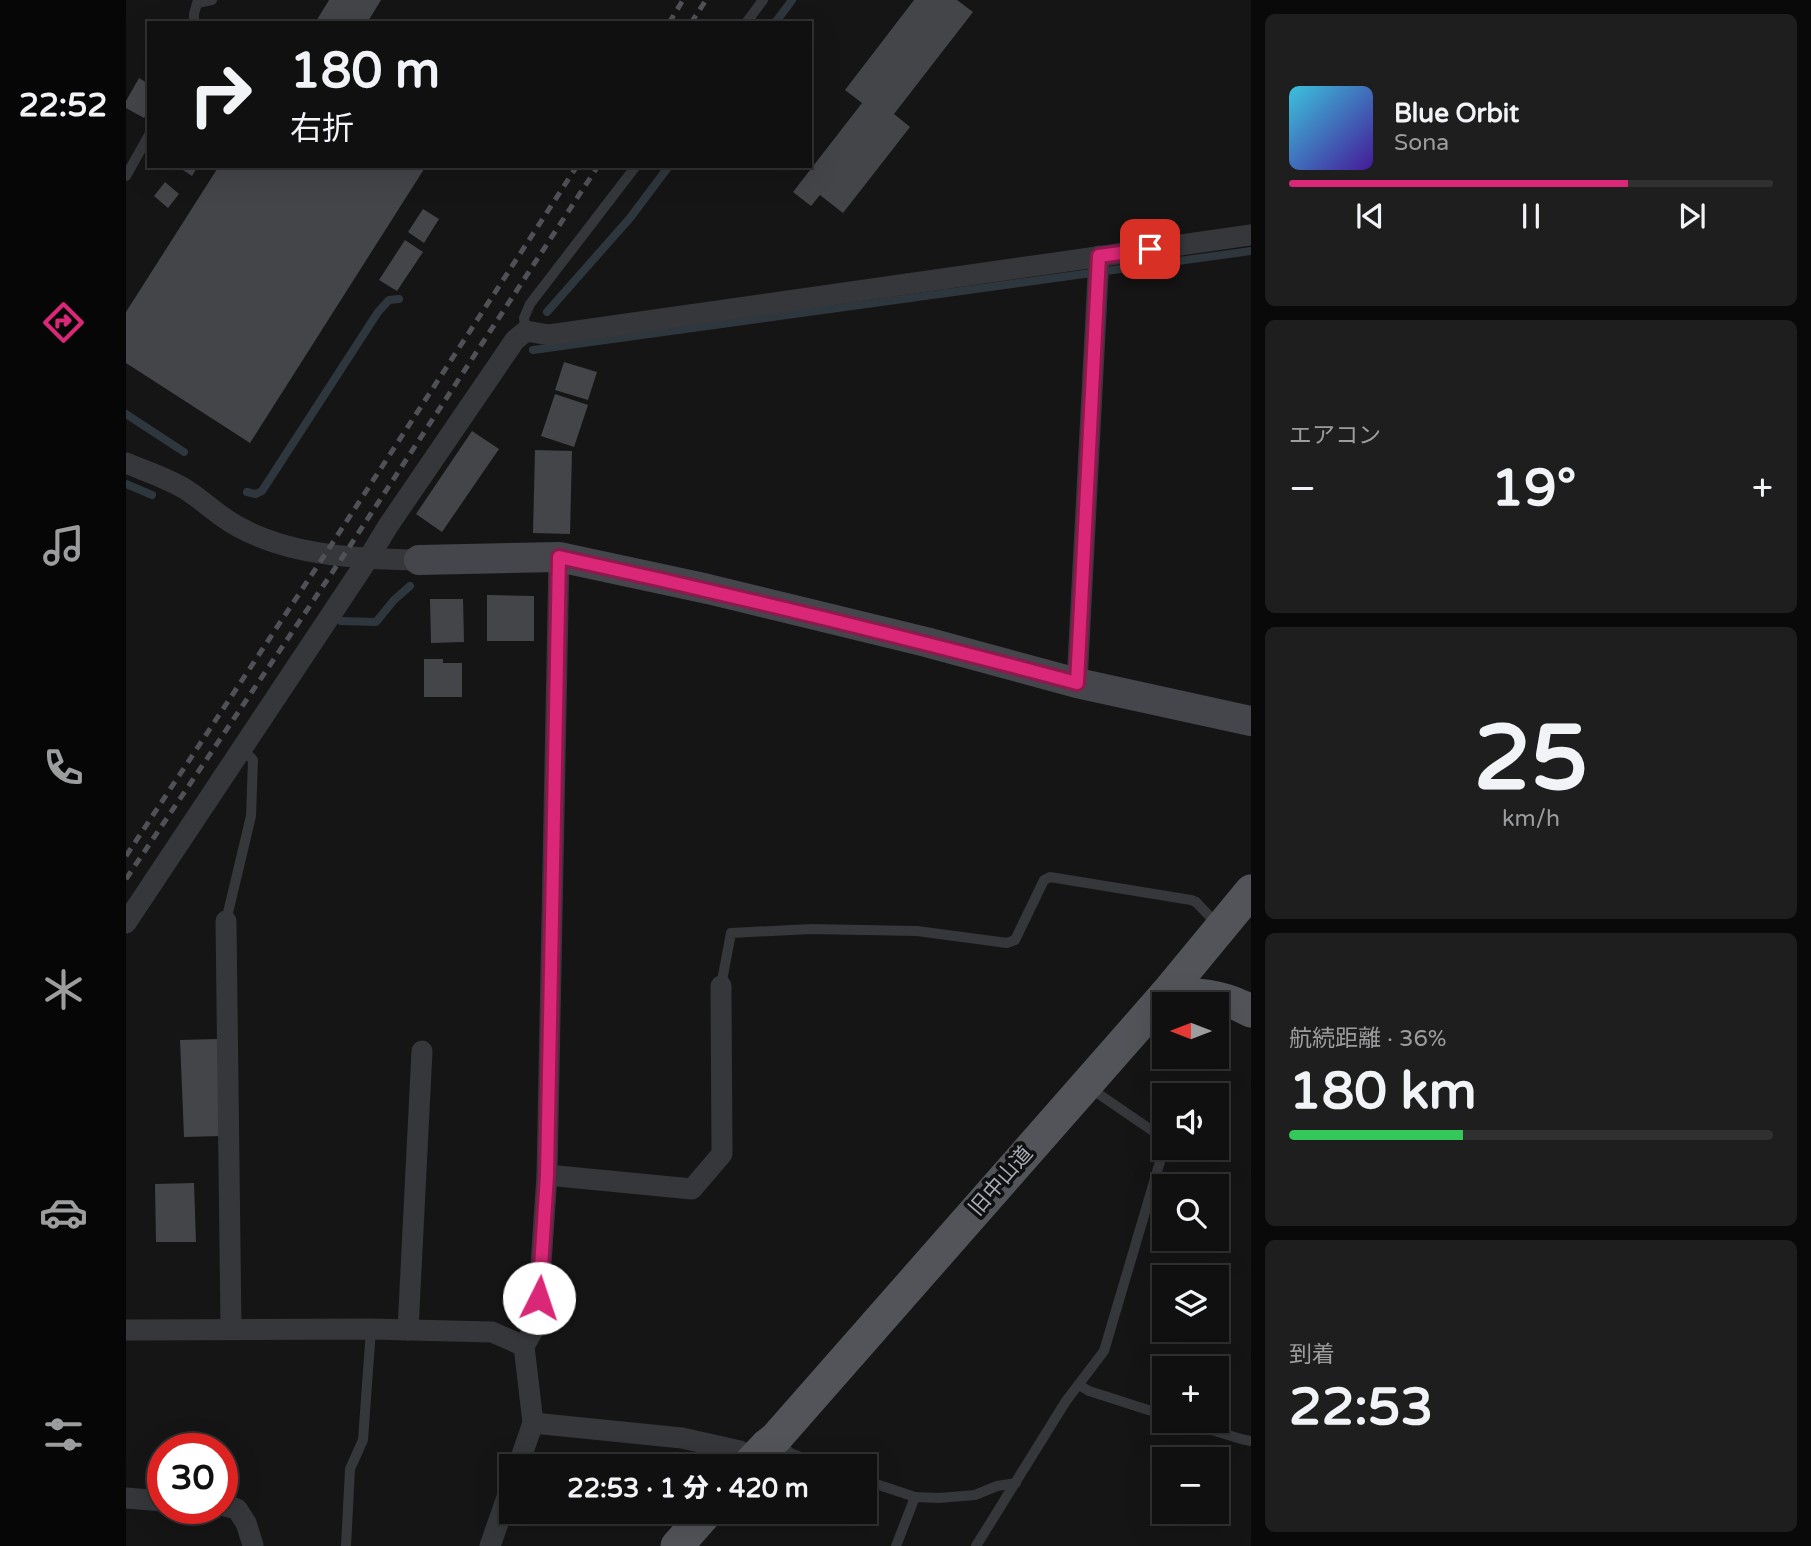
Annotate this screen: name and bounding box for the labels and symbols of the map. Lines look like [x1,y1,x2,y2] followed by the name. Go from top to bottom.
[1120,219,1180,279] pin
[1152,992,1228,1069] north arrow
[964,1141,1038,1221] street label: 旧中山道
[502,1261,576,1335] position arrow
[147,1433,238,1524] speed limit sign: 30

